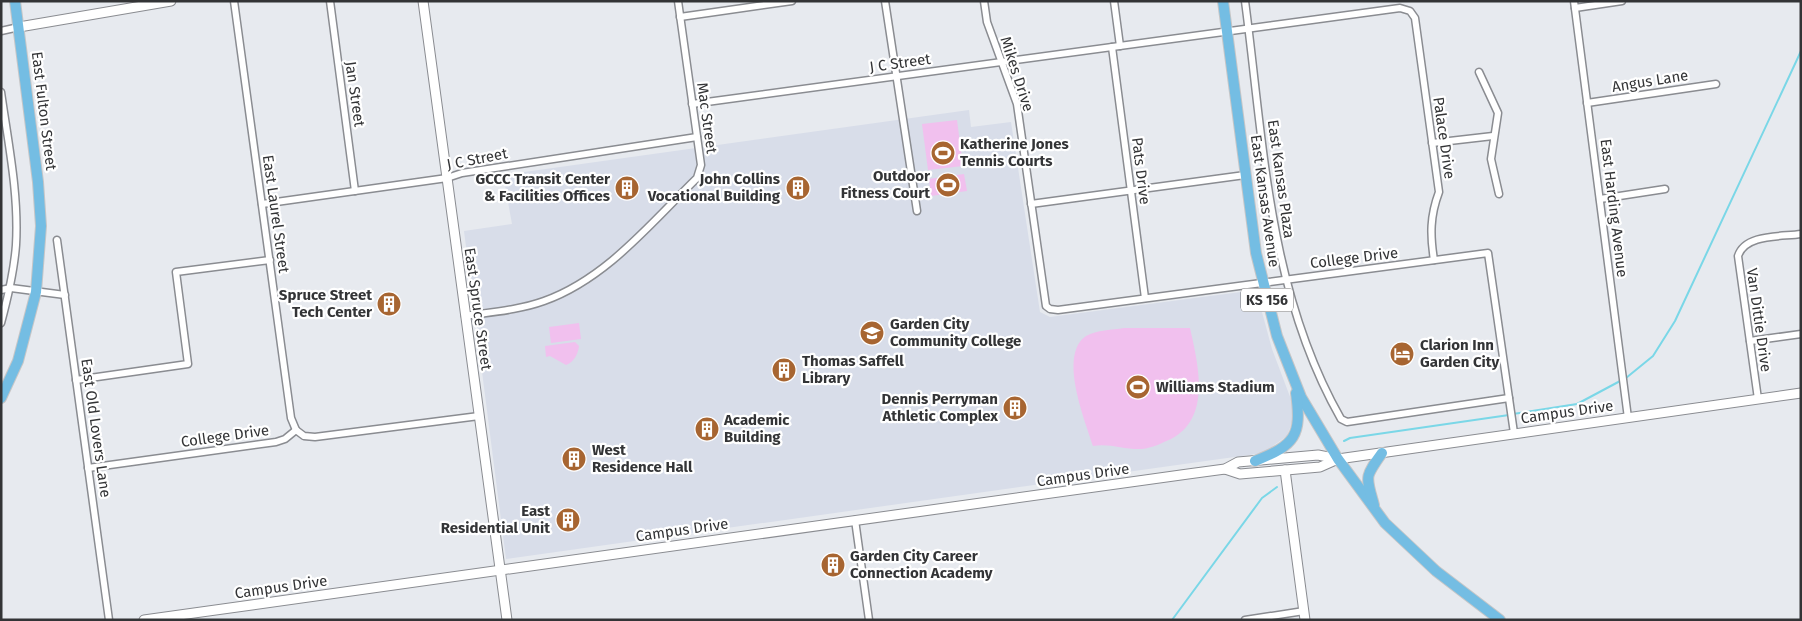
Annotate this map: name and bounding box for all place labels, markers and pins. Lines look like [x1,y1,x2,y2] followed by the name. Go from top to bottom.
[960,135,1069,170] place label: Katherine Jones Tennis Courts
[930,140,956,166] sports icon: Katherine Jones Tennis Courts
[841,167,931,202] place label: Outdoor Fitness Court
[476,170,611,205] place label: GCCC Transit Center & Facilities Offices
[647,170,781,205] place label: John Collins Vocational Building
[935,172,961,198] sports icon: Outdoor Fitness Court
[614,175,640,201] building icon: GCCC Transit Center & Facilities Offices
[785,175,811,201] building icon: John Collins Vocational Building
[279,286,373,321] place label: Spruce Street Tech Center
[376,291,402,317] building icon: Spruce Street Tech Center
[890,315,1021,350] place label: Garden City Community College
[859,320,885,346] school or university icon: Garden City Community College
[1420,336,1500,371] place label: Clarion Inn Garden City
[1389,341,1415,367] hotel icon: Clarion Inn Garden City
[802,352,904,387] place label: Thomas Saffell Library
[771,357,797,383] building icon: Thomas Saffell Library
[1125,374,1151,400] sports icon: Williams Stadium
[1156,378,1275,396] place label: Williams Stadium
[881,390,998,425] place label: Dennis Perryman Athletic Complex
[1002,395,1028,421] building icon: Dennis Perryman Athletic Complex
[723,411,790,446] place label: Academic Building
[694,416,720,442] building icon: Academic Building
[592,441,693,476] place label: West Residence Hall
[561,446,587,472] building icon: West Residence Hall
[441,502,550,537] place label: East Residential Unit
[555,507,581,533] building icon: East Residential Unit
[850,547,993,582] place label: Garden City Career Connection Academy
[820,552,846,578] building icon: Garden City Career Connection Academy

